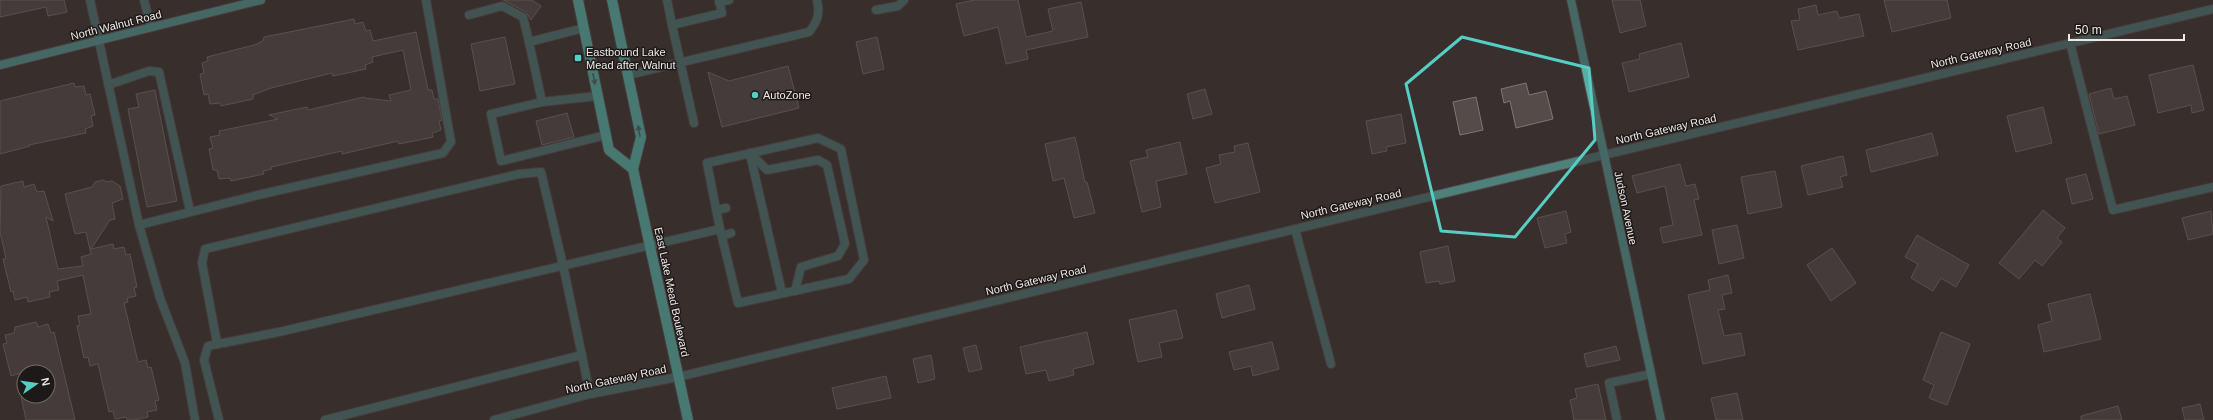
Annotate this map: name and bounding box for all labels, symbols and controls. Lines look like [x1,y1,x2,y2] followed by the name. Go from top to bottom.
[69,8,163,42] street label: North Walnut Road
[2069,16,2184,42] scale bar
[2075,23,2102,37] text: 50 m
[1930,36,2032,70] street label: North Gateway Road
[586,46,675,71] place label: Eastbound Lake Mead after Walnut
[573,53,583,63] marker: Eastbound Lake Mead after Walnut
[591,73,597,86] one-way arrow
[763,89,811,101] place label: AutoZone
[750,90,760,100] marker: AutoZone
[1615,112,1717,146] street label: North Gateway Road
[636,125,642,137] one-way arrow
[1612,170,1640,246] street label: Judson Avenue
[1300,187,1402,221] street label: North Gateway Road
[652,226,692,358] street label: East Lake Mead Boulevard
[985,263,1087,297] street label: North Gateway Road
[565,362,667,396] street label: North Gateway Road
[16,364,56,404] north arrow
[39,377,52,387] text: N

